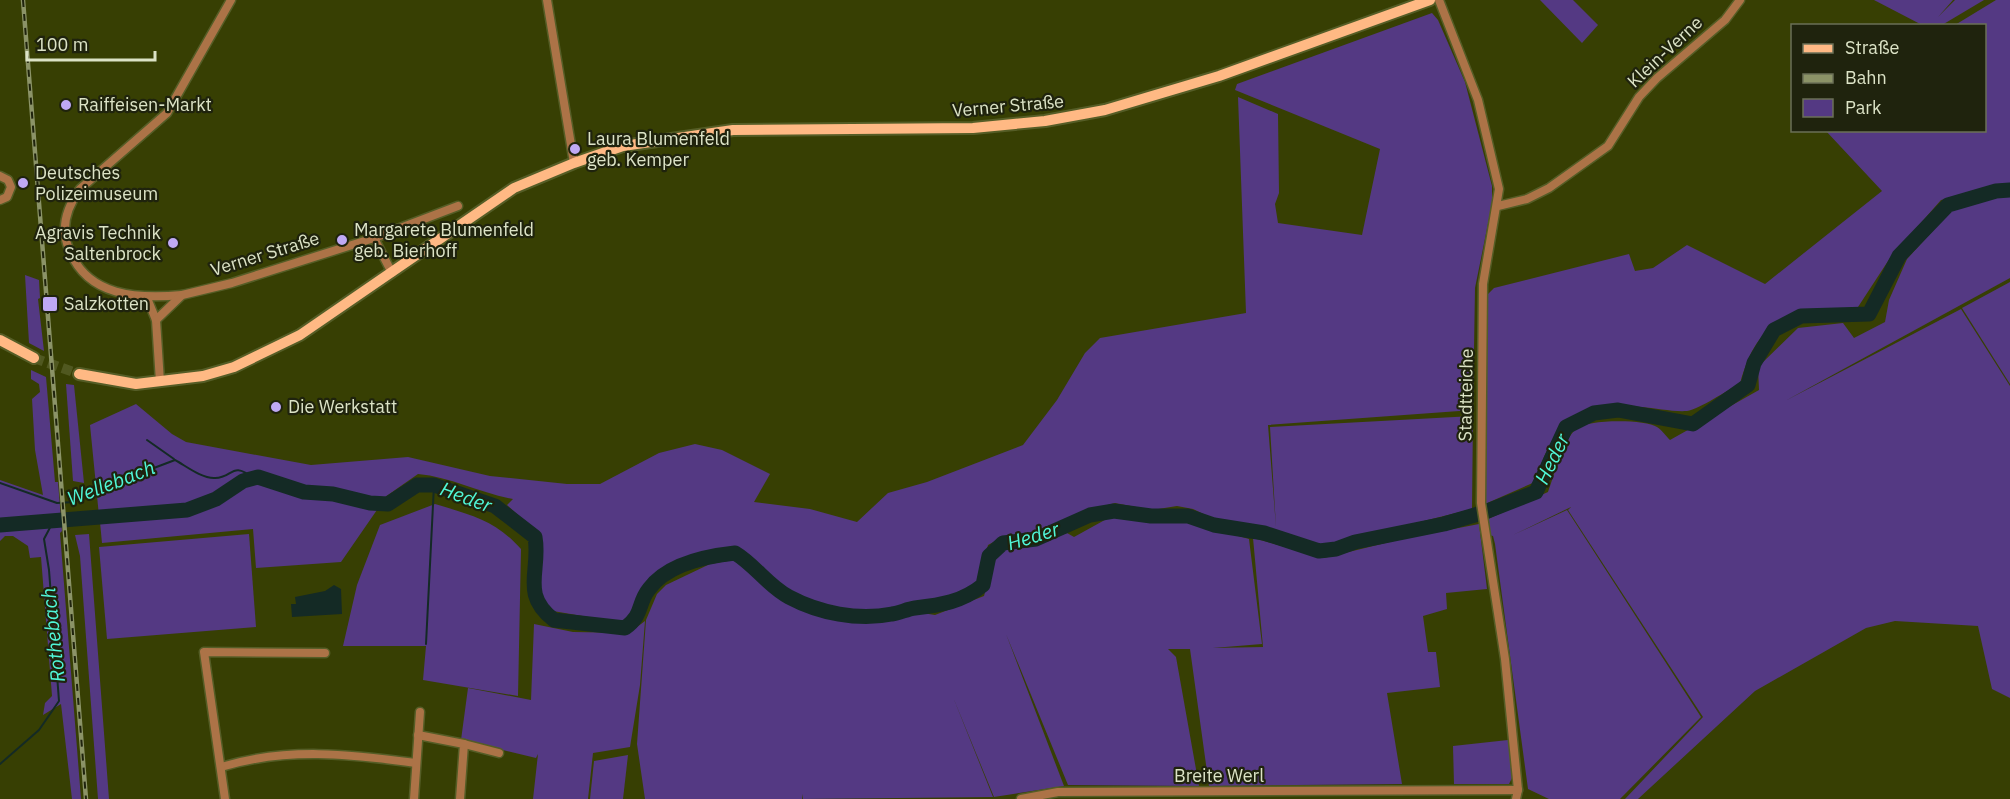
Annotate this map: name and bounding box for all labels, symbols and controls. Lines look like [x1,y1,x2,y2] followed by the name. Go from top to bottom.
[1622,11,1707,92] street label: Klein-Verne
[27,24,154,62] scale bar
[1791,24,1986,132] legend
[36,33,88,56] text: 100 m
[1845,36,1899,59] text: Straße
[1845,66,1887,89] text: Bahn
[951,89,1065,122] street label: Verner Straße
[78,93,212,116] place label: Raiffeisen-Markt
[1845,96,1882,119] text: Park
[59,98,73,112] marker: Raiffeisen-Markt
[587,127,730,171] place label: Laura Blumenfeld geb. Kemper
[568,142,582,156] marker: Laura Blumenfeld geb. Kemper
[35,161,158,205] place label: Deutsches Polizeimuseum
[16,176,30,190] marker: Deutsches Polizeimuseum
[354,218,534,262] place label: Margarete Blumenfeld geb. Bierhoff
[35,221,162,265] place label: Agravis Technik Saltenbrock
[208,226,322,281] street label: Verner Straße
[335,233,349,247] marker: Margarete Blumenfeld geb. Bierhoff
[166,236,180,250] marker: Agravis Technik Saltenbrock
[64,292,149,315] place label: Salzkotten
[41,295,59,313] marker: Salzkotten
[1453,348,1478,442] street label: Stadtteiche
[288,395,397,418] place label: Die Werkstatt
[269,400,283,414] marker: Die Werkstatt
[1528,428,1576,489] water label: Heder
[63,453,159,512] water label: Wellebach
[437,475,496,519] water label: Heder
[1004,515,1063,556] water label: Heder
[34,586,71,684] water label: Rothebach
[1174,764,1264,787] street label: Breite Werl

